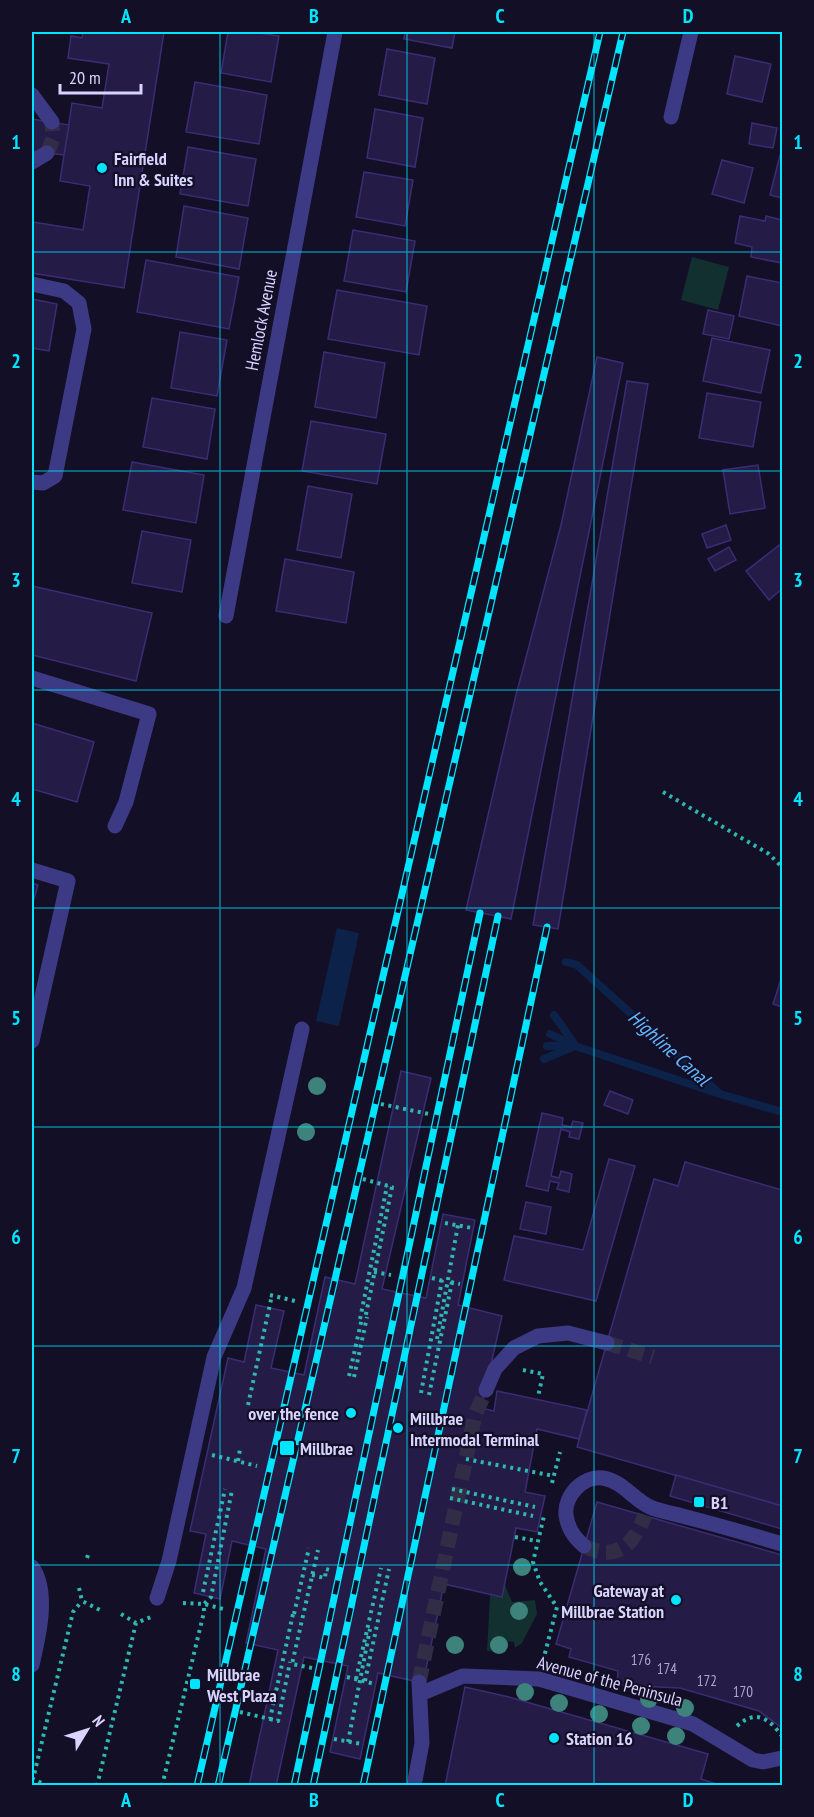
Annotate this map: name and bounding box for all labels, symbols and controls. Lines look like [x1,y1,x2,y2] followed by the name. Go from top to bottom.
[120,3,132,29] text: A
[309,3,319,29] text: B
[495,3,505,29] text: C
[683,3,694,29] text: D
[60,57,141,95] scale bar
[69,66,101,89] text: 20 m
[11,129,21,155] text: 1
[793,129,803,155] text: 1
[114,147,193,191] place label: Fairfield Inn & Suites
[95,161,109,175] marker: Fairfield Inn & Suites
[240,267,282,373] street label: Hemlock Avenue
[11,348,21,374] text: 2
[793,348,803,374] text: 2
[11,567,21,593] text: 3
[793,567,803,593] text: 3
[11,786,21,812] text: 4
[793,786,803,812] text: 4
[11,1005,21,1031] text: 5
[623,1005,717,1093] water label: Highline Canal
[793,1005,803,1031] text: 5
[11,1224,21,1250] text: 6
[793,1224,803,1250] text: 6
[248,1402,339,1425] place label: over the fence
[344,1406,358,1420] marker: over the fence
[410,1407,540,1451] place label: Millbrae Intermodal Terminal
[391,1421,405,1435] marker: Millbrae Intermodal Terminal
[300,1437,353,1460] place label: Millbrae
[278,1439,296,1457] marker: Millbrae
[11,1443,21,1469] text: 7
[793,1443,803,1469] text: 7
[711,1491,728,1514] place label: B1
[692,1495,706,1509] marker: B1
[561,1579,665,1623] place label: Gateway at Millbrae Station
[669,1593,683,1607] marker: Gateway at Millbrae Station
[631,1650,651,1669] house number: 176
[535,1651,685,1711] street label: Avenue of the Peninsula
[657,1659,677,1678] house number: 174
[11,1661,21,1687] text: 8
[793,1661,803,1687] text: 8
[206,1663,277,1707] place label: Millbrae West Plaza
[697,1671,717,1690] house number: 172
[188,1677,202,1691] marker: Millbrae West Plaza
[733,1682,753,1701] house number: 170
[57,1700,117,1760] north arrow
[88,1711,109,1730] text: N
[566,1727,633,1750] place label: Station 16
[547,1731,561,1745] marker: Station 16
[120,1787,132,1813] text: A
[309,1787,319,1813] text: B
[495,1787,505,1813] text: C
[683,1787,694,1813] text: D

